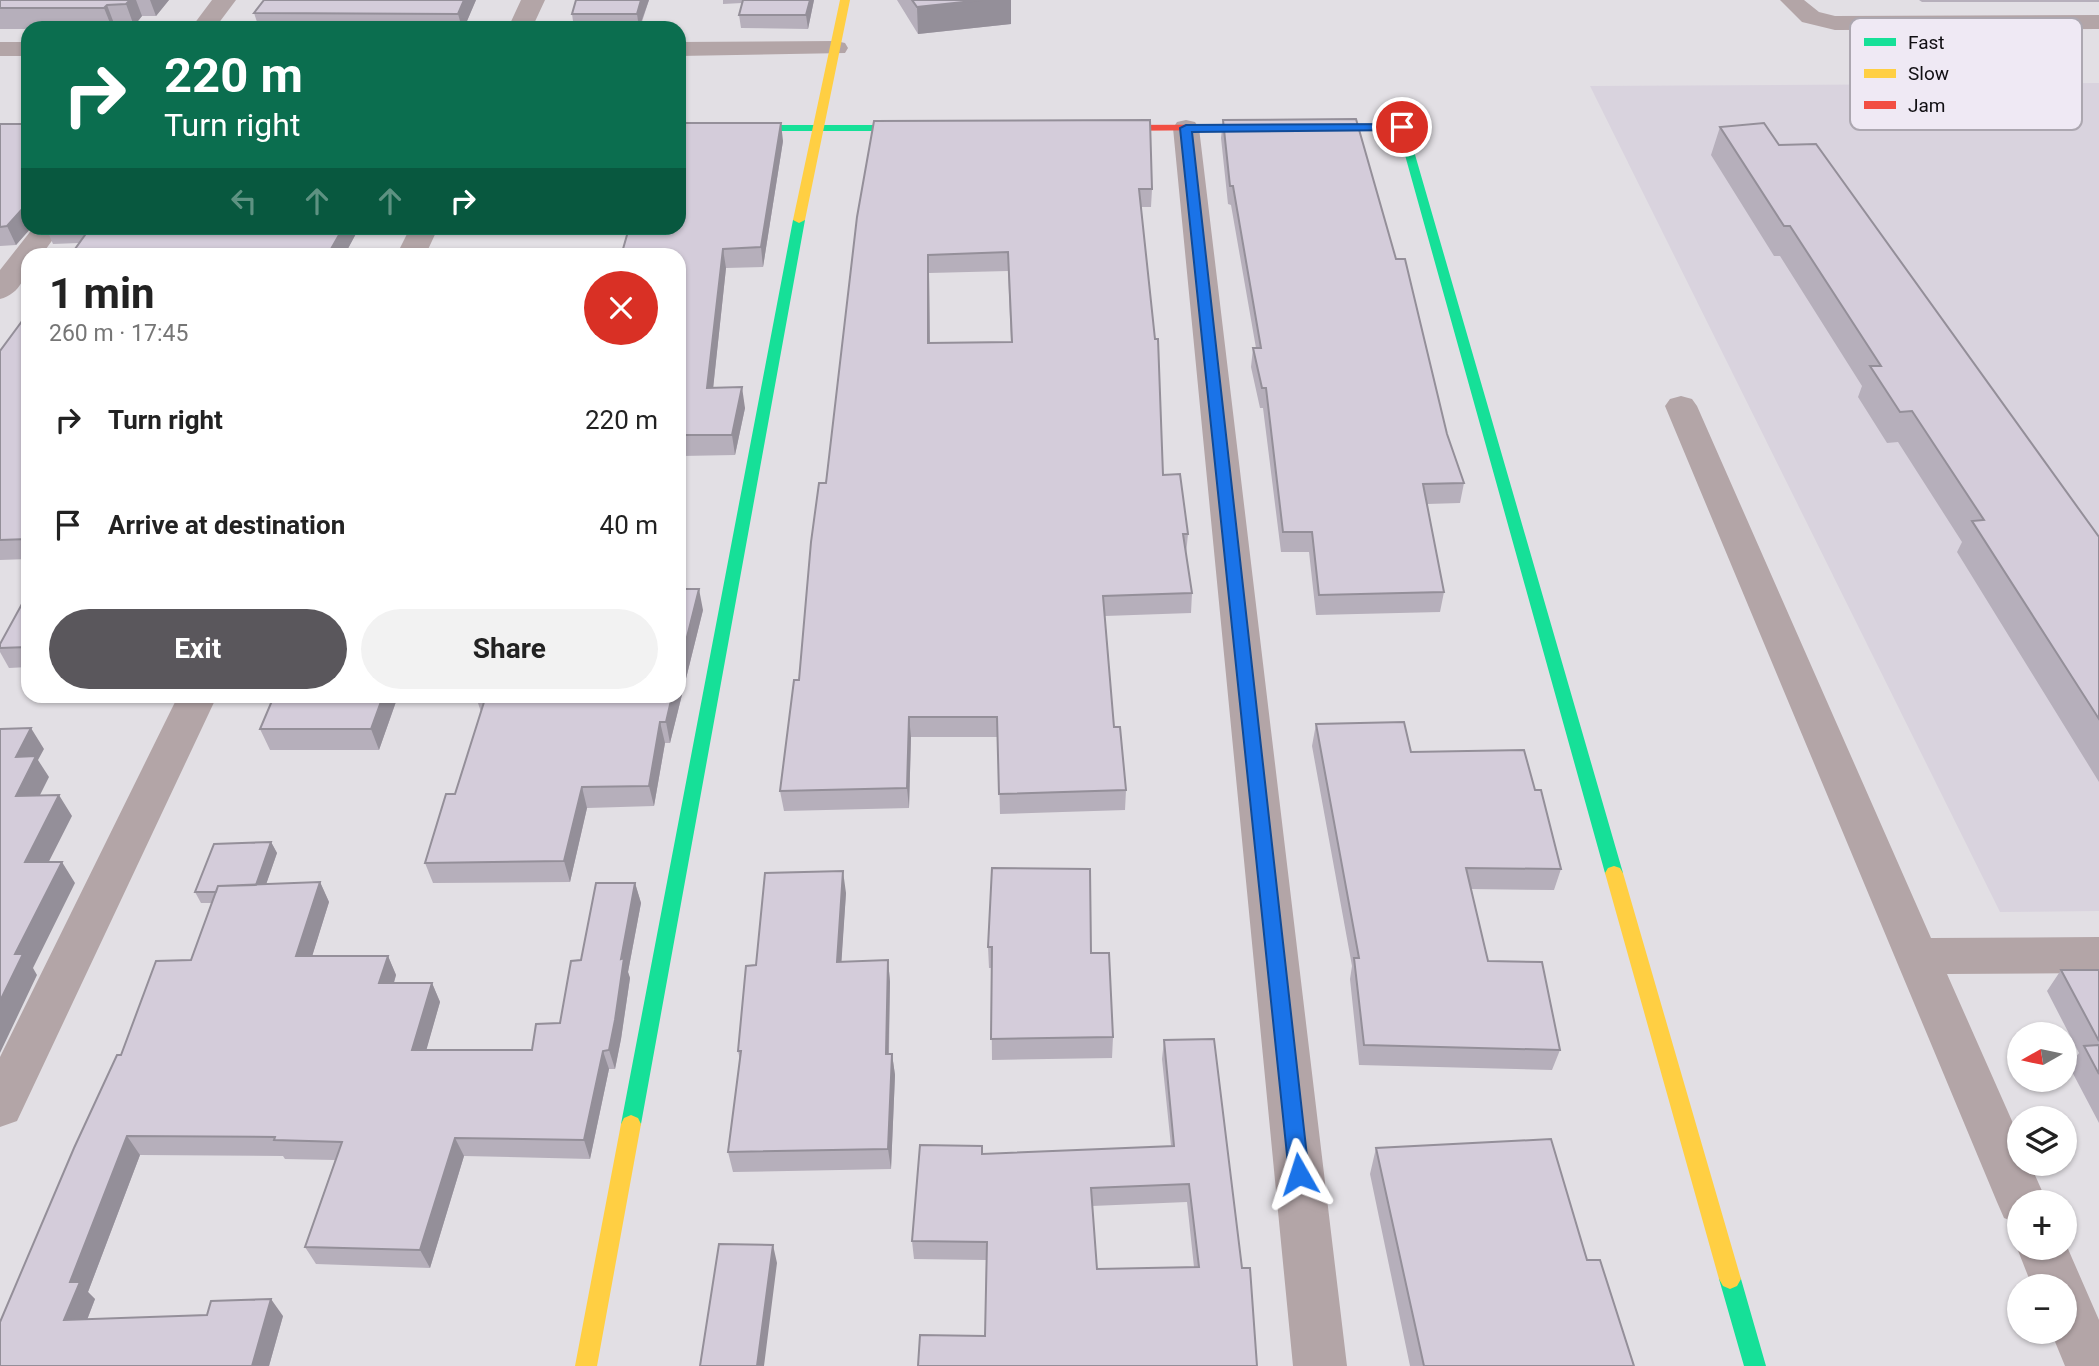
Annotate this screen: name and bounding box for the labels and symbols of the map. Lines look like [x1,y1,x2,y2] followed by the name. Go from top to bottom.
[1850,18,2082,130] legend
[1908,31,1945,54] text: Fast
[1908,62,1949,85] text: Slow
[1908,94,1945,117] text: Jam
[1372,97,1432,157] pin
[2007,1022,2077,1092] north arrow
[1262,1137,1336,1211] position arrow

